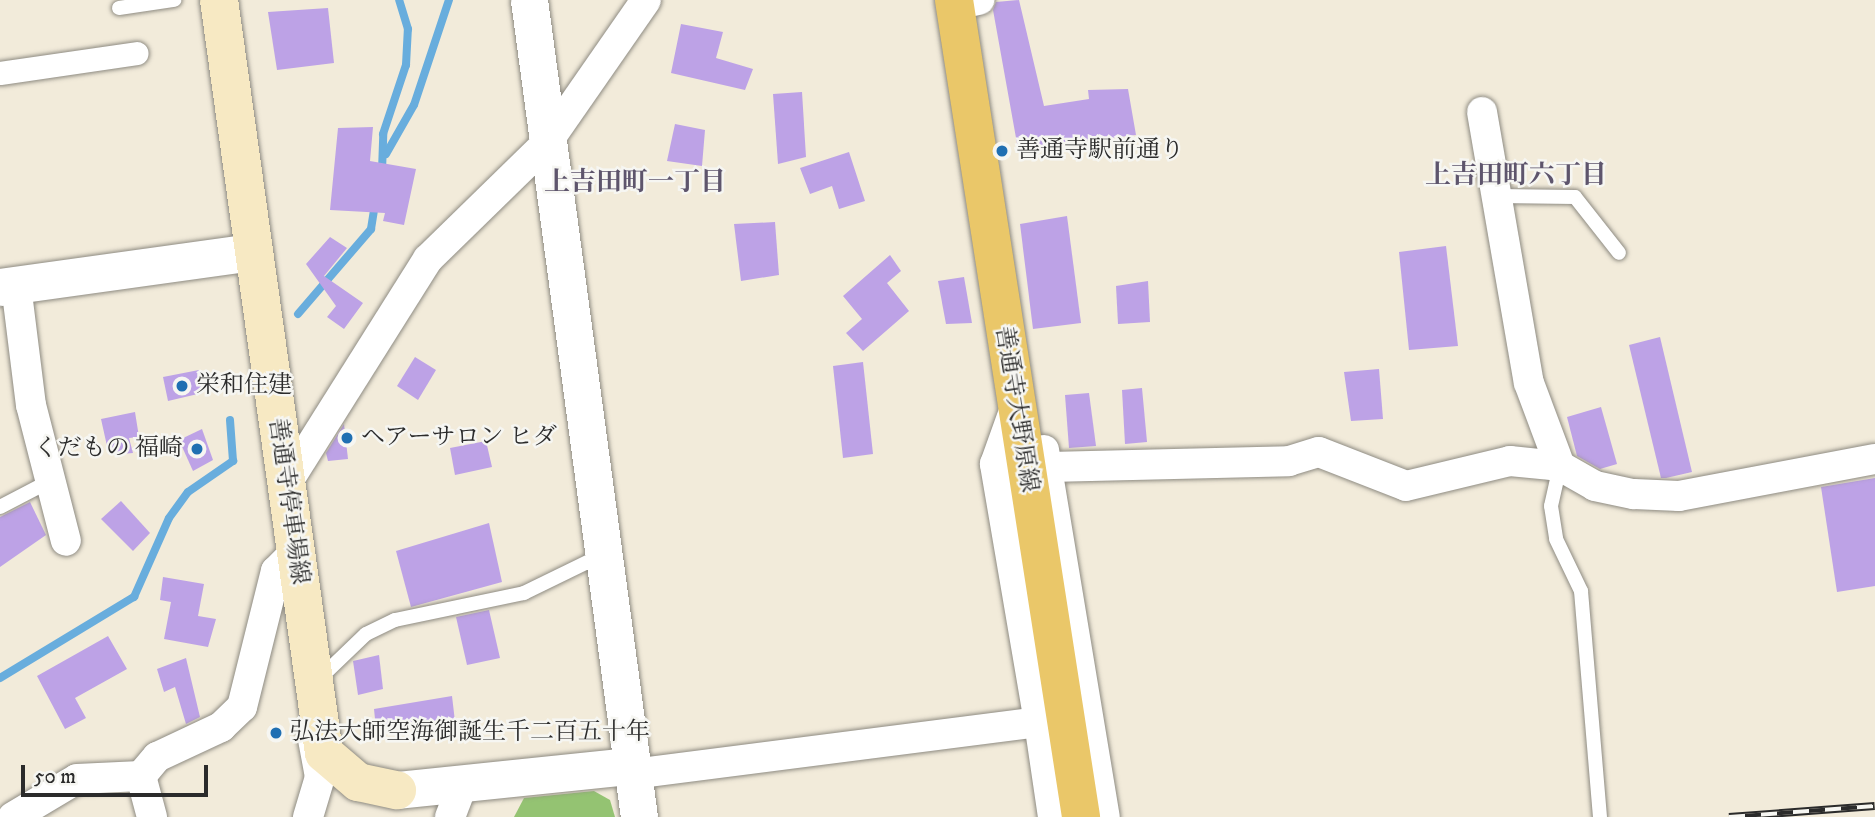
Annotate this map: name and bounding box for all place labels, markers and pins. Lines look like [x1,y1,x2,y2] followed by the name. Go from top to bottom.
[1016,137,1184,165] place label: 善通寺駅前通り
[994,143,1010,159] marker: 善通寺駅前通り
[196,372,292,400] place label: 栄和住建
[174,378,190,394] marker: 栄和住建
[361,424,557,452] place label: ヘアーサロン ヒダ
[339,430,355,446] marker: ヘアーサロン ヒダ
[34,435,183,463] place label: くだもの 福崎
[189,441,205,457] marker: くだもの 福崎
[290,719,650,747] place label: 弘法大師空海御誕生千二百五十年
[268,725,284,741] marker: 弘法大師空海御誕生千二百五十年

